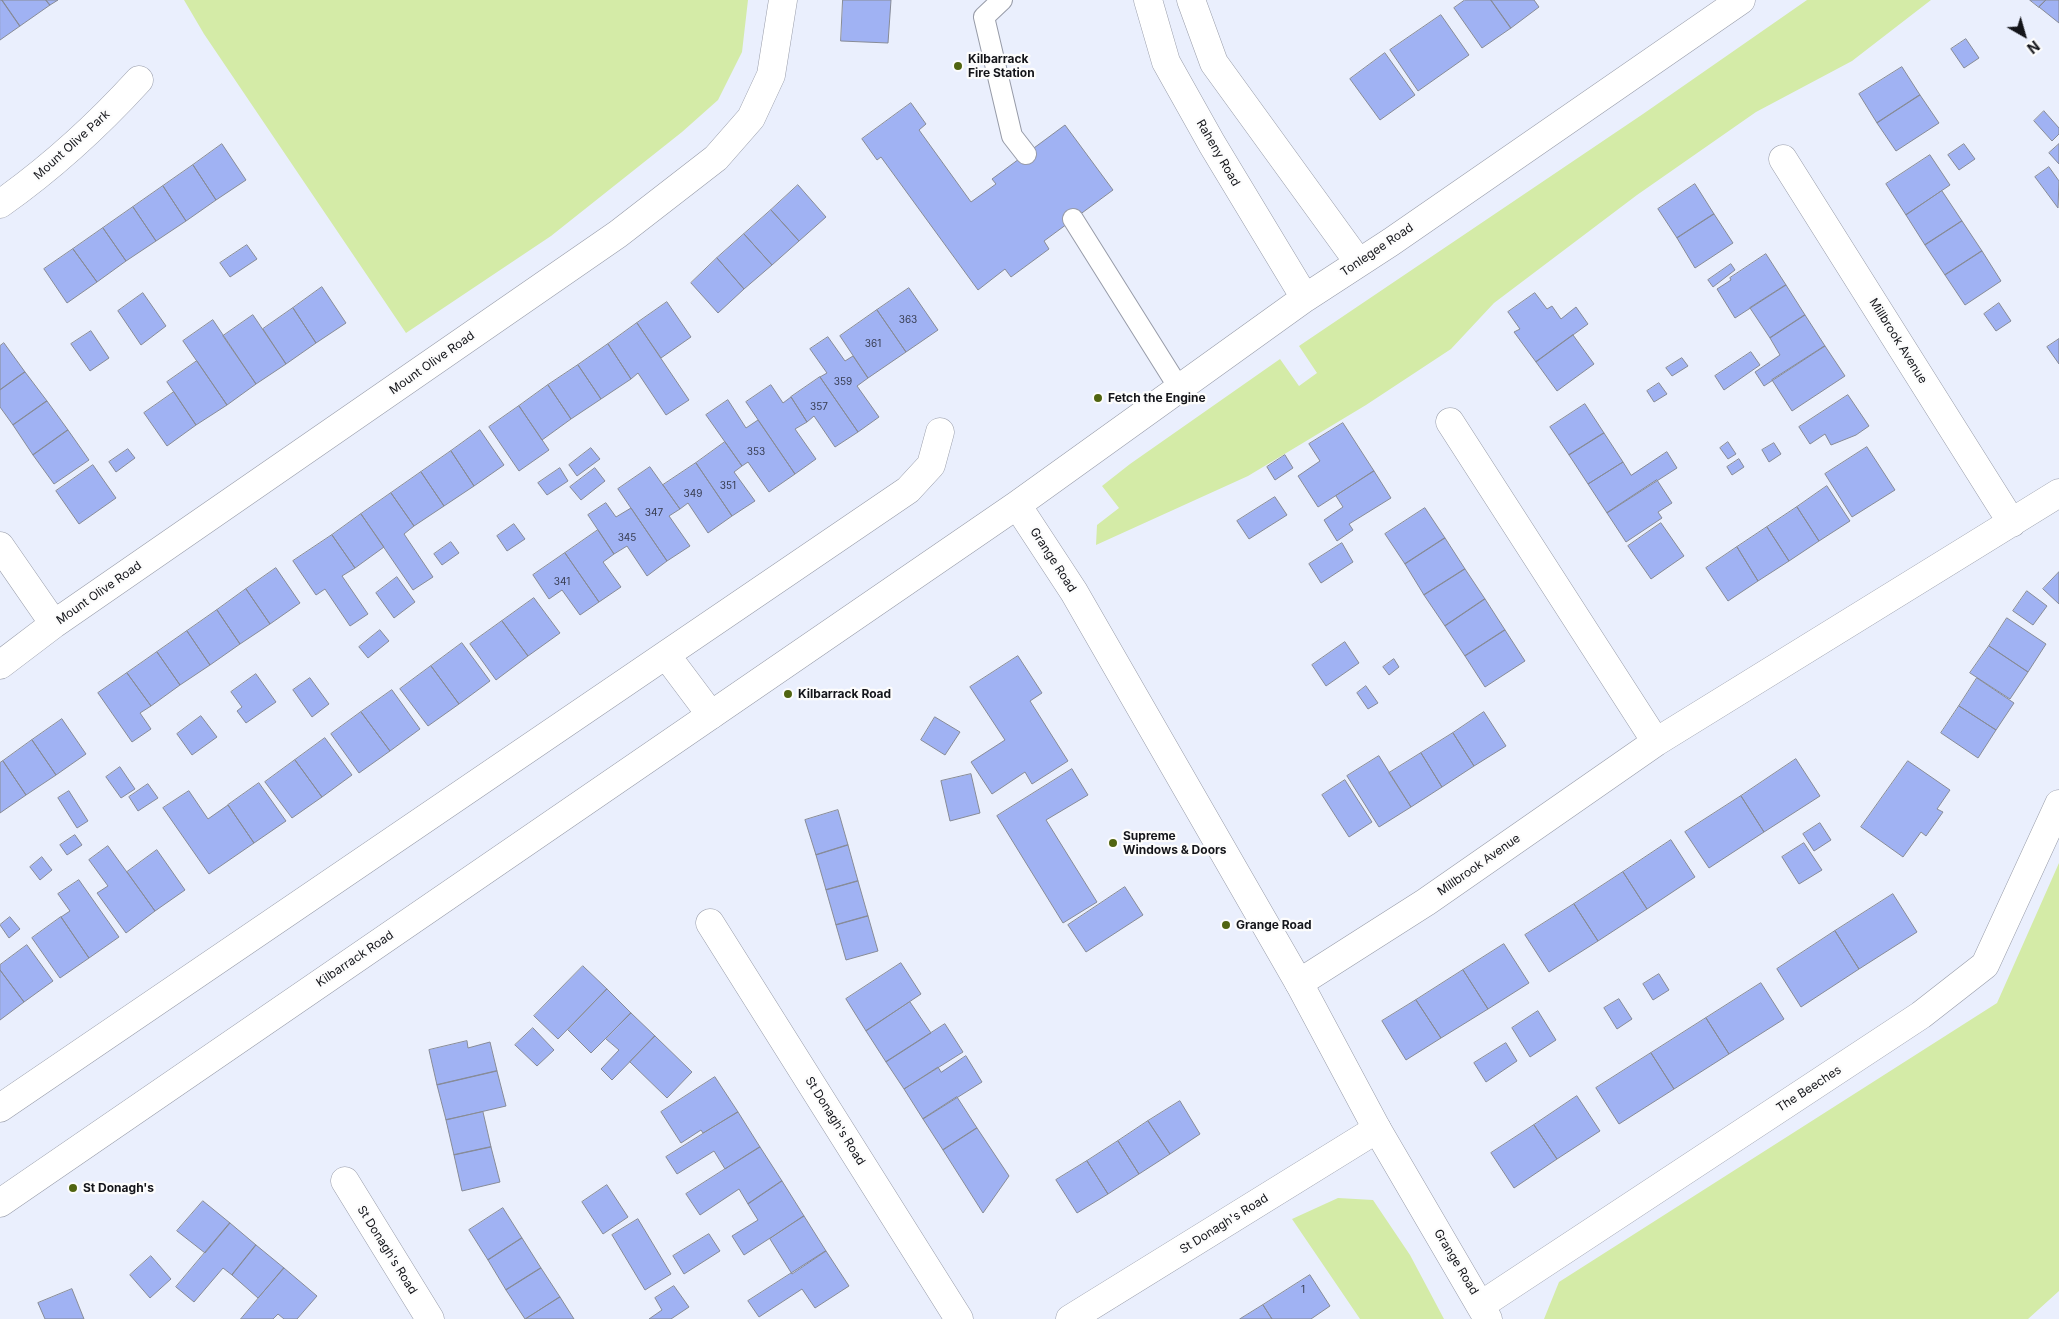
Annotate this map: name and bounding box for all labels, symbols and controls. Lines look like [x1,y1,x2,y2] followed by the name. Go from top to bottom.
[1999,10,2049,60] north arrow
[2024,37,2043,57] text: N
[968,52,1035,80] place label: Kilbarrack Fire Station
[952,60,964,72] marker: Kilbarrack Fire Station
[31,107,113,183] street label: Mount Olive Park
[1193,117,1243,189] street label: Raheny Road
[1338,220,1416,280] street label: Tonlegee Road
[1866,296,1930,386] street label: Millbrook Avenue
[899,314,917,326] house number: 363
[387,328,477,398] street label: Mount Olive Road
[865,338,881,350] house number: 361
[834,376,852,388] house number: 359
[1108,391,1206,405] place label: Fetch the Engine
[1092,392,1104,404] marker: Fetch the Engine
[810,401,828,413] house number: 357
[747,446,765,458] house number: 353
[720,480,736,492] house number: 351
[684,488,702,500] house number: 349
[645,507,663,519] house number: 347
[1027,525,1079,595] street label: Grange Road
[618,532,636,544] house number: 345
[54,558,144,628] street label: Mount Olive Road
[554,576,570,588] house number: 341
[798,687,891,701] place label: Kilbarrack Road
[782,688,794,700] marker: Kilbarrack Road
[1123,829,1227,857] place label: Supreme Windows & Doors
[1435,831,1523,899] street label: Millbrook Avenue
[1107,837,1119,849] marker: Supreme Windows & Doors
[1236,918,1311,932] place label: Grange Road
[1220,919,1232,931] marker: Grange Road
[314,928,396,990] street label: Kilbarrack Road
[1774,1063,1844,1115] street label: The Beeches
[802,1074,868,1168] street label: St Donagh's Road
[83,1181,154,1195] place label: St Donagh's
[67,1182,79,1194] marker: St Donagh's
[1177,1191,1271,1257] street label: St Donagh's Road
[354,1203,420,1297] street label: St Donagh's Road
[1431,1227,1481,1297] street label: Grange Road
[1301,1284,1305,1296] house number: 1

